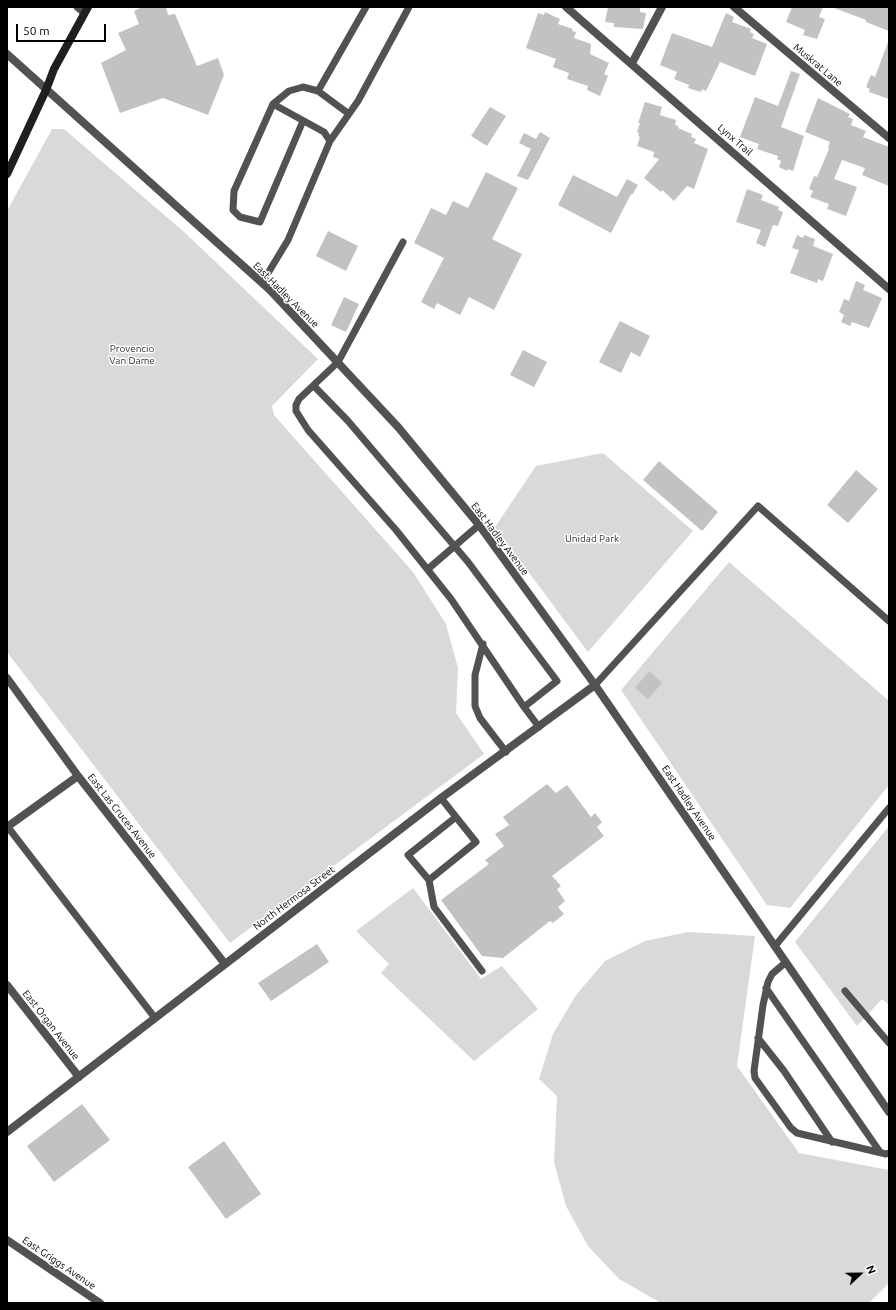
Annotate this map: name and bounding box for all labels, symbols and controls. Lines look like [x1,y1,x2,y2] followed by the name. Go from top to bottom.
[18,16,108,42] scale bar
[23,24,50,37] text: 50 m
[791,41,845,89] street label: Muskrat Lane
[715,122,755,158] street label: Lynx Trail
[251,260,321,330] street label: East Hadley Avenue
[109,343,155,366] park label: Provencio Van Dame
[469,500,531,578] street label: East Hadley Avenue
[565,533,619,545] park label: Unidad Park
[659,763,719,843] street label: East Hadley Avenue
[85,771,159,861] street label: East Las Cruces Avenue
[251,863,337,933] street label: North Hermosa Street
[20,988,82,1062] street label: East Organ Avenue
[20,1234,98,1292] street label: East Griggs Avenue
[840,1254,880,1294] north arrow
[864,1263,878,1276] text: N

